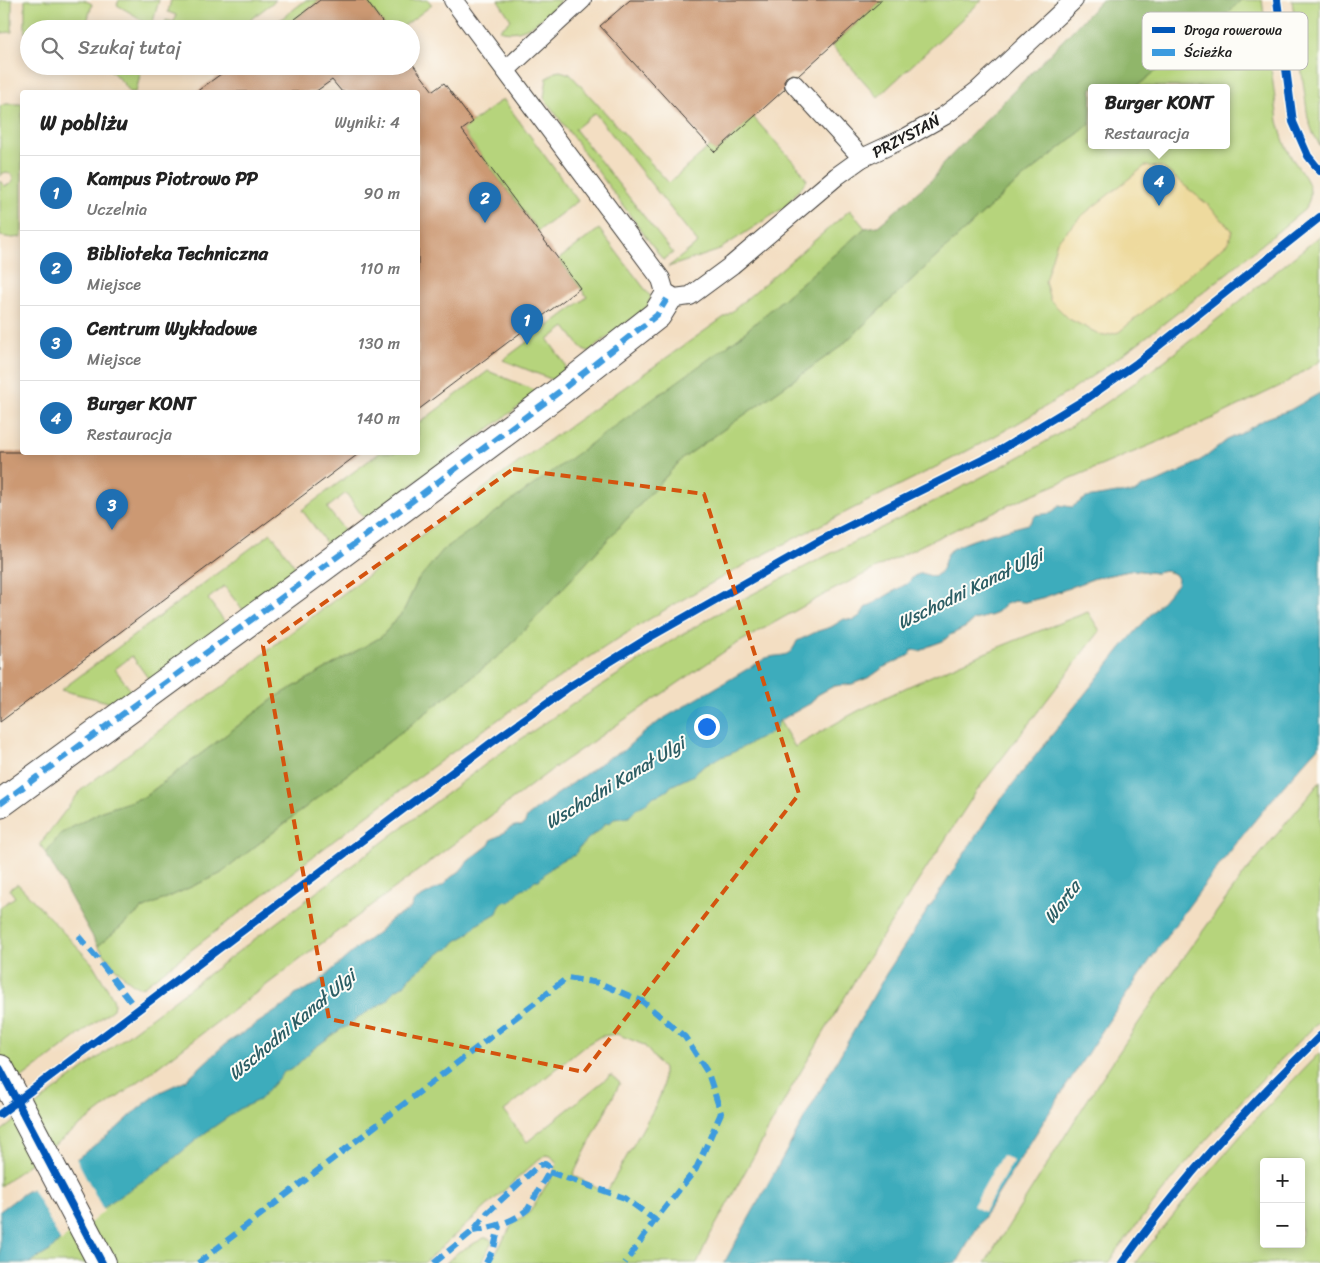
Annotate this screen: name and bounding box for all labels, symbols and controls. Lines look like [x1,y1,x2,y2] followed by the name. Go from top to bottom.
[1142,12,1308,70] legend
[1184,18,1282,43] text: Droga rowerowa
[20,20,420,75] search box
[78,31,181,64] text: Szukaj tutaj
[38,34,66,62] icon: search
[1184,40,1232,65] text: Ścieżka
[1088,84,1230,149] popup
[1105,86,1213,119] text: Burger KONT
[40,104,128,142] text: W pobliżu
[866,106,946,166] street label: PRZYSTAŃ
[334,108,400,137] text: Wyniki: 4
[1105,119,1189,148] text: Restauracja
[87,162,258,195] text: Kampus Piotrowo PP
[1143,165,1175,206] pin: 4
[53,179,59,208] text: 1
[364,179,400,208] text: 90 m
[469,182,501,223] pin: 2
[87,195,147,224] text: Uczelnia
[87,237,268,270] text: Biblioteka Techniczna
[51,254,61,283] text: 2
[360,254,400,283] text: 110 m
[87,270,141,299] text: Miejsce
[511,304,543,345] pin: 1
[87,312,257,345] text: Centrum Wykładowe
[52,329,60,358] text: 3
[358,329,400,358] text: 130 m
[87,345,141,374] text: Miejsce
[87,387,196,420] text: Burger KONT
[51,404,61,433] text: 4
[357,404,400,433] text: 140 m
[87,420,172,449] text: Restauracja
[96,489,128,530] pin: 3
[892,538,1052,638] water label: Wschodni Kanał Ulgi
[694,714,720,740] your location
[539,726,695,838] water label: Wschodni Kanał Ulgi
[1035,872,1090,930] water label: Warta
[221,959,366,1088] water label: Wschodni Kanał Ulgi
[1260,1158,1305,1248] map controls
[1260,1158,1305,1203] button: +
[1260,1203,1305,1248] button: −

